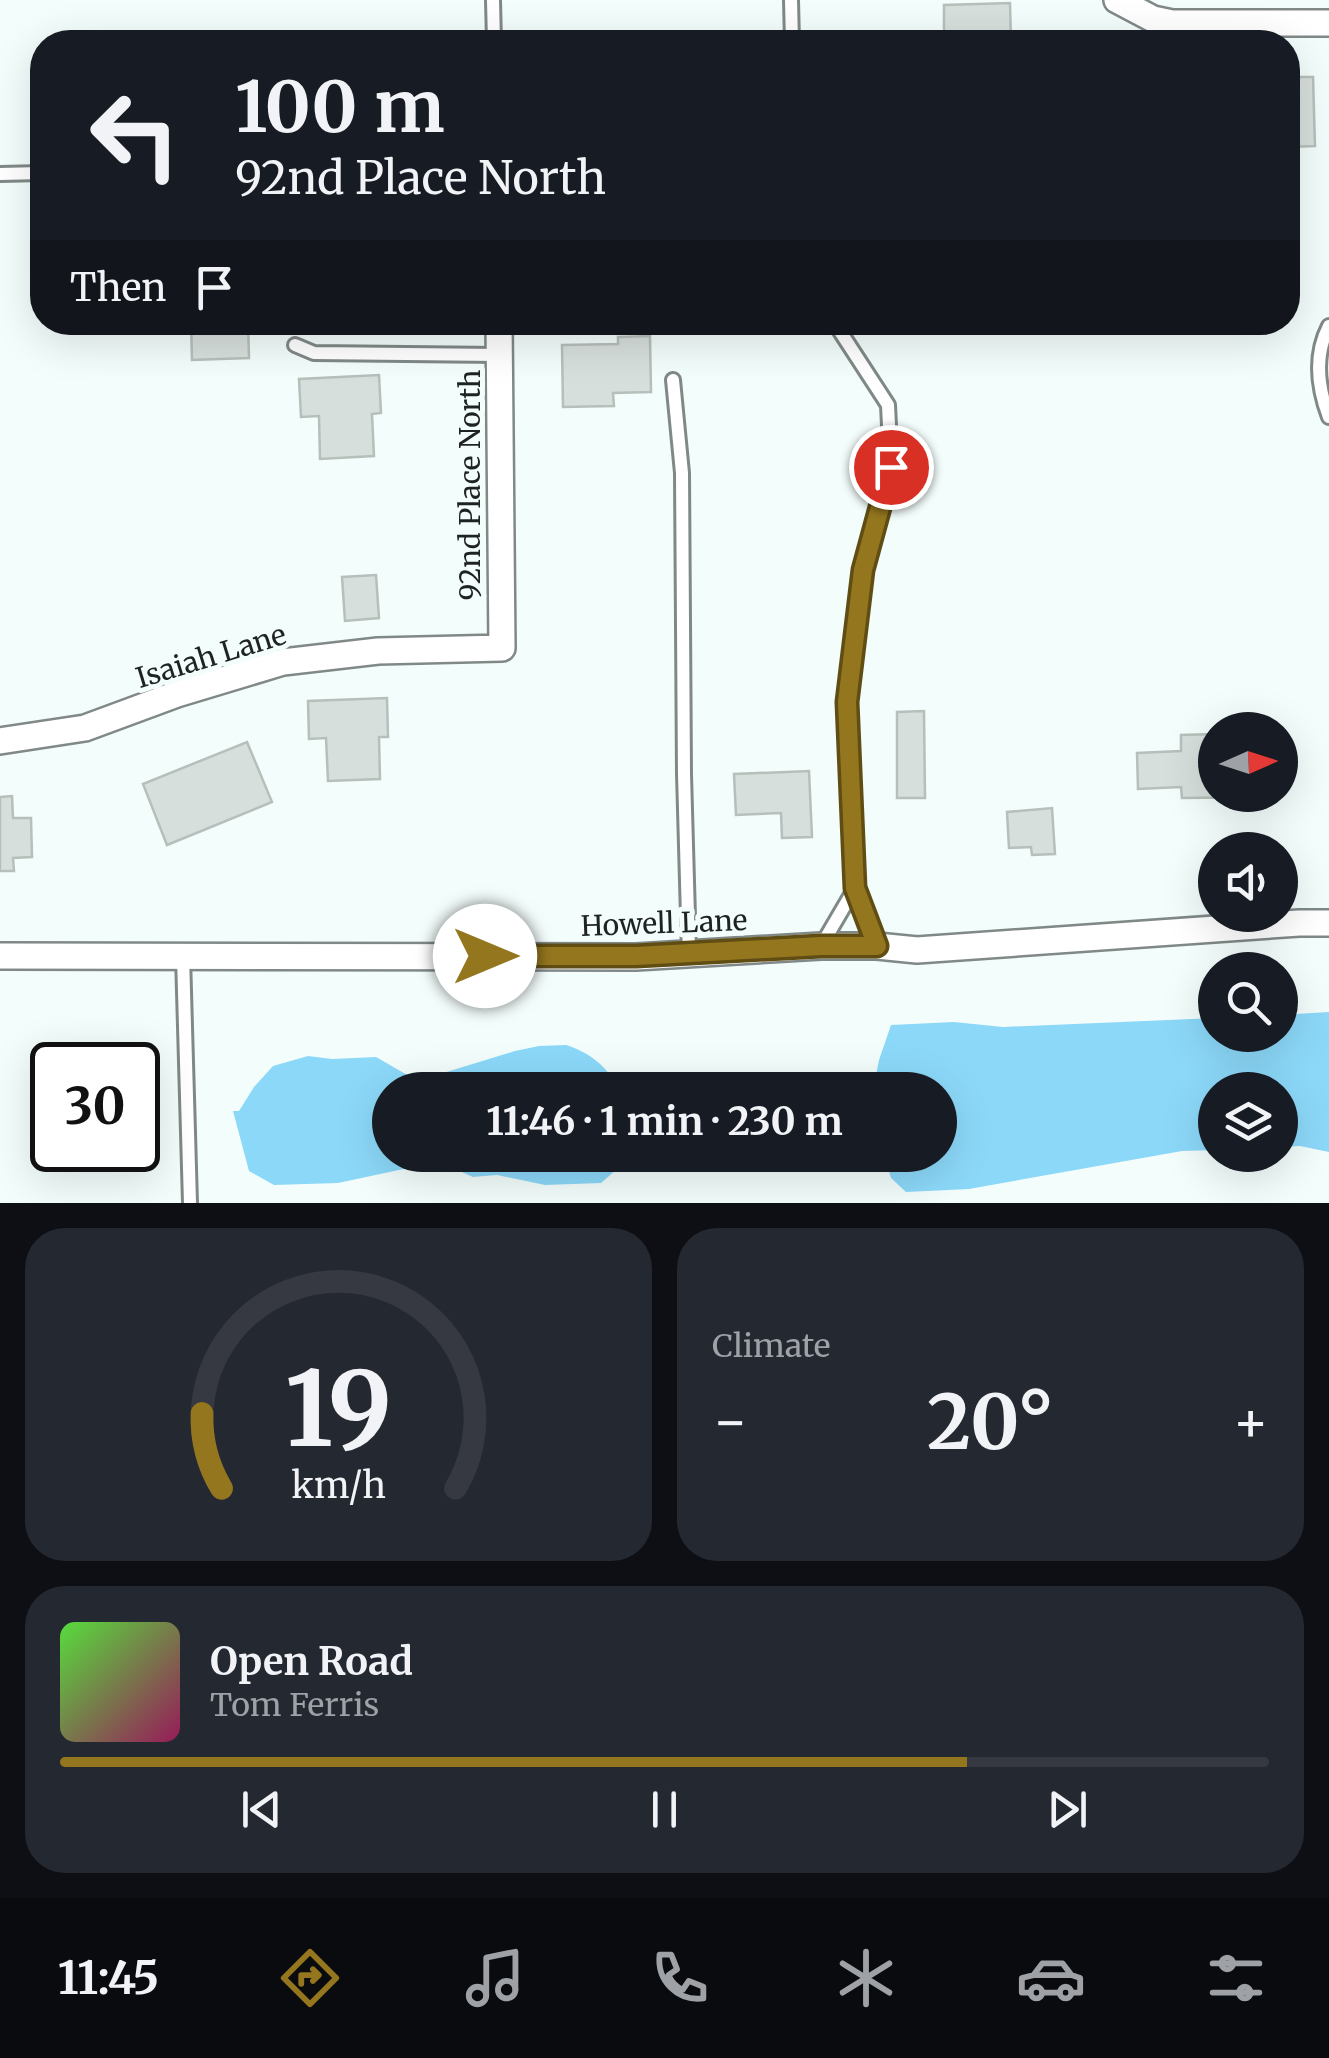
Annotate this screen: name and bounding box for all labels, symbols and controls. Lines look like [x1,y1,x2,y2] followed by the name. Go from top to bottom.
[235,63,445,151] text: 100 m
[70,70,200,200] icon: left
[235,150,606,206] text: 92nd Place North
[187,260,242,315] icon: arrive
[70,264,167,311] text: Then
[452,370,488,600] street label: 92nd Place North
[849,425,934,510] pin
[864,440,919,495] icon: arrive
[132,616,290,696] street label: Isaiah Lane
[1198,712,1298,812] north arrow
[1198,712,1298,1172] map controls
[1198,832,1298,932] button: sound
[580,902,748,944] street label: Howell Lane
[433,904,537,1008] position arrow
[1198,952,1298,1052] button: search
[30,1042,160,1172] speed limit sign: 30
[1198,1072,1298,1172] button: layers
[486,1098,843,1145] text: 11:46 · 1 min · 230 m
[712,1326,830,1366] text: Climate
[285,1344,392,1474] text: 19
[927,1375,1054,1469] text: 20°
[712,1387,749,1456] text: −
[1232,1387,1269,1456] text: +
[291,1463,386,1508] text: km/h
[210,1638,413,1685] text: Open Road
[210,1685,379,1725] text: Tom Ferris
[234,1782,289,1837] icon: previous
[637,1782,692,1837] icon: pause
[1040,1782,1095,1837] icon: next
[275,1943,345,2013] icon: directions
[460,1943,530,2013] icon: music
[645,1943,715,2013] icon: phone
[831,1943,901,2013] icon: climate
[1016,1943,1086,2013] icon: car
[1201,1943,1271,2013] icon: filters
[58,1950,159,2006] text: 11:45

